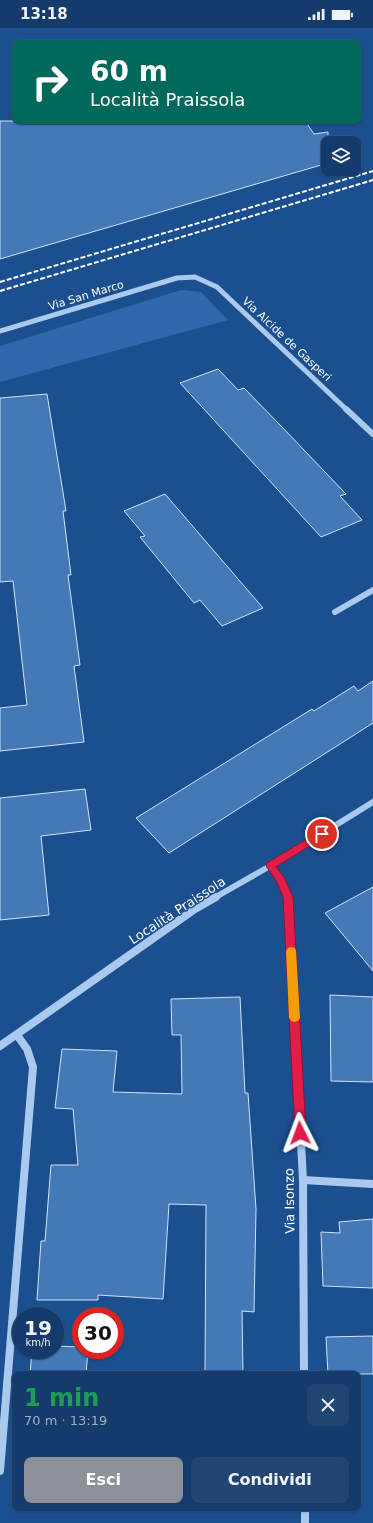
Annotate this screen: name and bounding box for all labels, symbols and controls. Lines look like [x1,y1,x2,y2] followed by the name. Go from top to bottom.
[20,5,68,23] text: 13:18
[90,55,168,88] text: 60 m
[24,56,76,108] icon: right
[90,89,245,110] text: Località Praissola
[321,136,361,176] map controls
[321,136,361,176] button: layers
[47,278,126,313] street label: Via San Marco
[239,295,334,384] street label: Via Alcide de Gasperi
[305,817,339,851] pin
[311,823,333,845] icon: arrive
[126,874,228,947] street label: Località Praissola
[279,1112,321,1154] position arrow
[281,1168,298,1234] street label: Via Isonzo
[72,1307,124,1359] speed limit sign: 30
[24,1316,52,1340] text: 19
[25,1337,51,1348] text: km/h
[24,1384,99,1412] text: 1 min
[307,1384,349,1426] button: close
[24,1413,107,1428] text: 70 m · 13:19
[24,1457,183,1503] button: Esci
[191,1457,349,1503] button: Condividi

